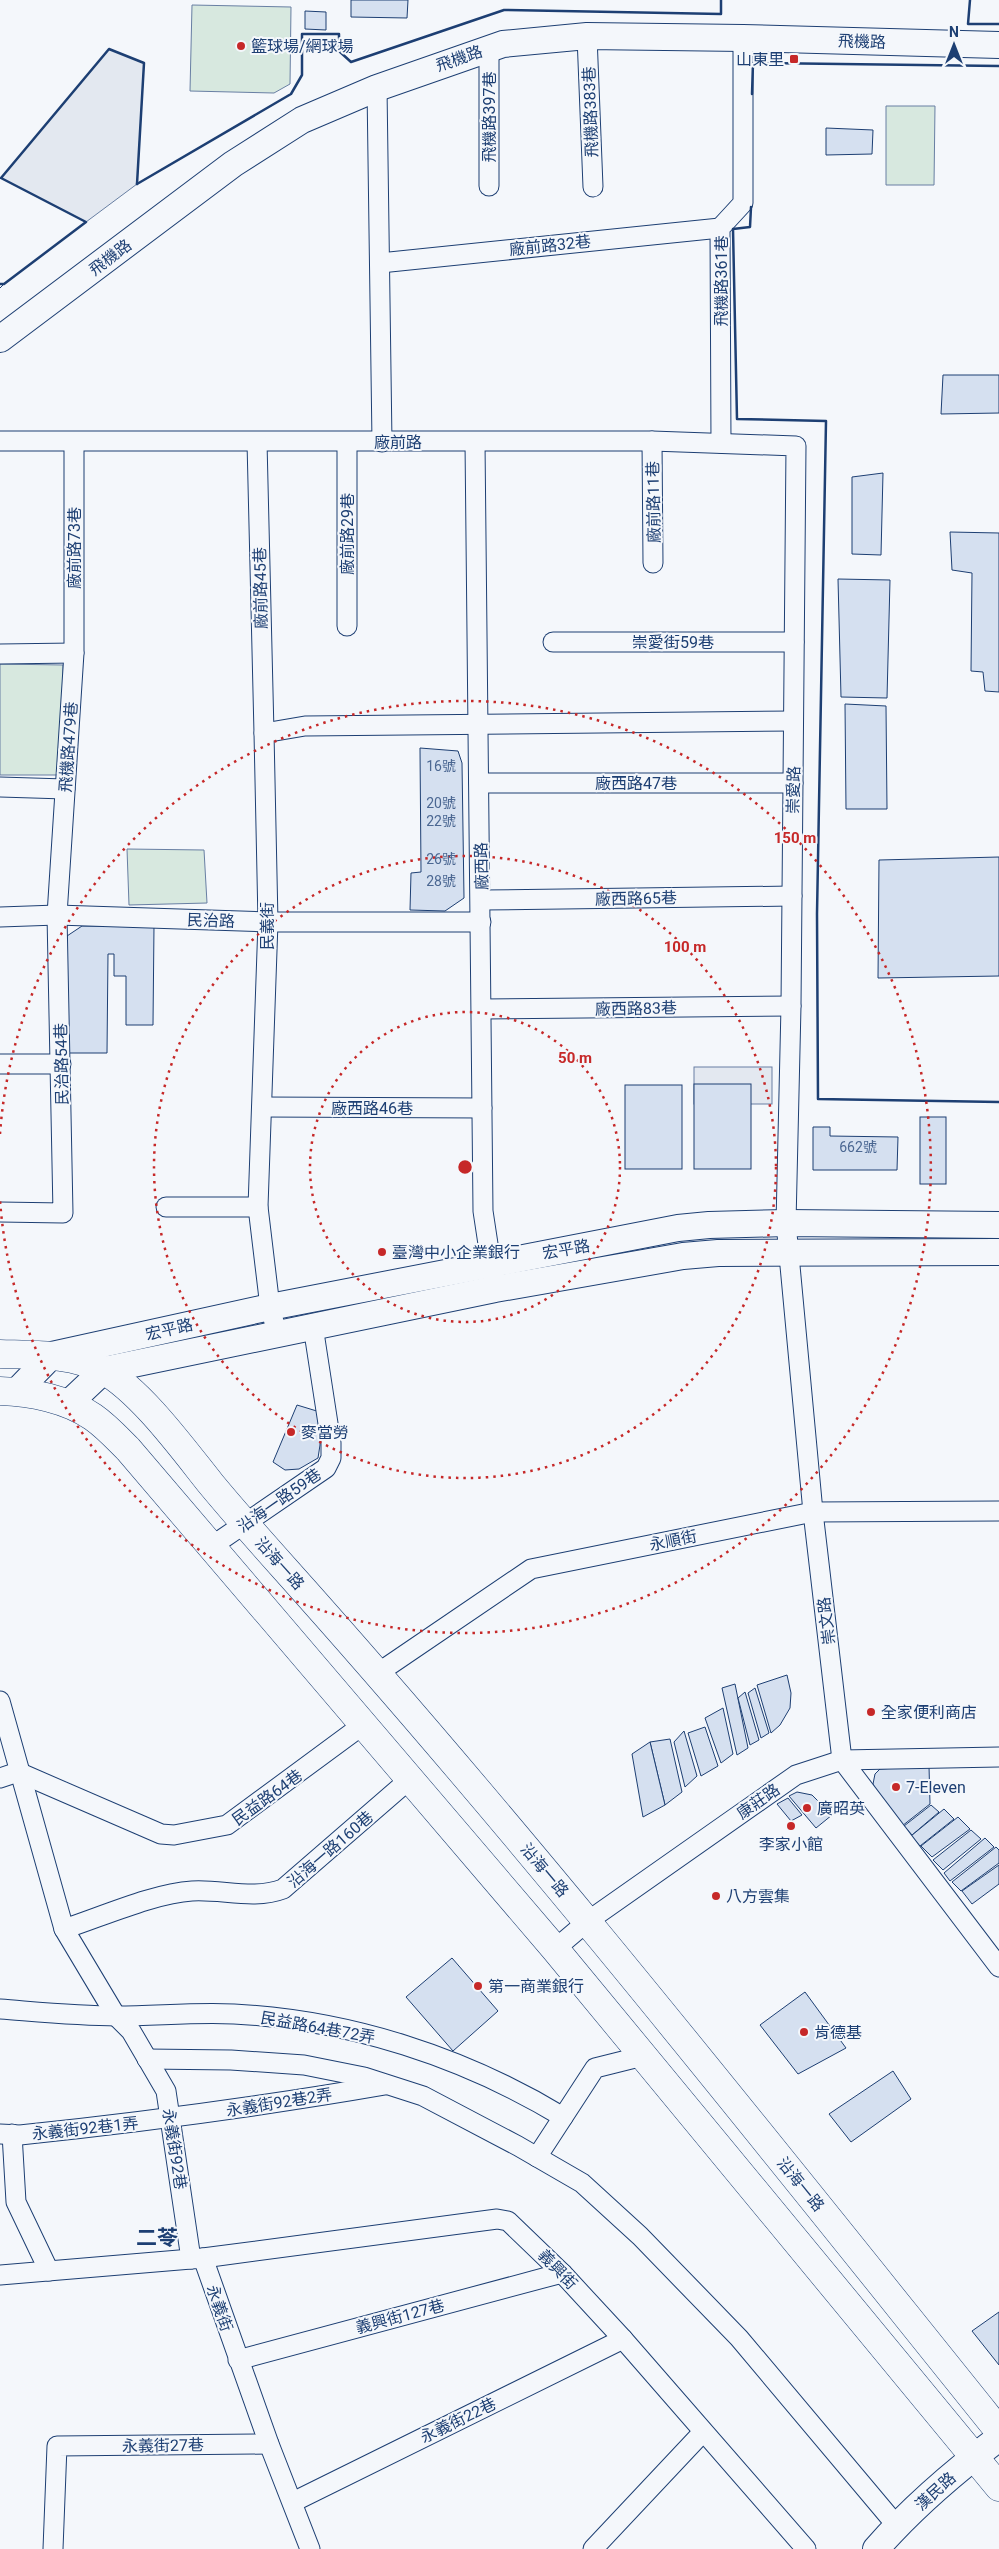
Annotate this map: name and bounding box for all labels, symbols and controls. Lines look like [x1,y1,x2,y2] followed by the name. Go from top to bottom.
[929,20,979,70] north arrow
[949,24,959,40] text: N
[838,31,886,52] street label: 飛機路
[251,37,354,56] place label: 籃球場/網球場
[235,40,247,52] marker: 籃球場/網球場
[433,42,485,75] street label: 飛機路
[736,50,784,69] place label: 山東里
[788,53,800,65] marker: 山東里
[579,66,602,158] street label: 飛機路383巷
[480,72,499,162] street label: 飛機路397巷
[508,232,592,259] street label: 廠前路32巷
[85,235,135,279] street label: 飛機路
[712,236,731,326] street label: 飛機路361巷
[374,433,422,452] street label: 廠前路
[643,461,664,543] street label: 廠前路11巷
[338,493,357,575] street label: 廠前路29巷
[65,507,84,589] street label: 廠前路73巷
[250,547,271,629] street label: 廠前路45巷
[632,633,714,652] street label: 崇愛街59巷
[56,701,81,793] street label: 飛機路479巷
[426,758,456,774] house number: 16號
[784,766,803,814] street label: 崇愛路
[595,774,677,793] street label: 廠西路47巷
[426,795,456,811] house number: 20號
[426,813,456,829] house number: 22號
[774,829,816,847] text: 150 m
[472,842,491,890] street label: 廠西路
[426,851,456,867] house number: 26號
[426,873,456,889] house number: 28號
[595,888,677,909] street label: 廠西路65巷
[258,902,277,950] street label: 民義街
[187,910,235,931] street label: 民治路
[664,938,706,956] text: 100 m
[595,998,677,1019] street label: 廠西路83巷
[51,1023,72,1105] street label: 民治路54巷
[558,1049,592,1067] text: 50 m
[331,1099,413,1118] street label: 廠西路46巷
[839,1139,877,1155] house number: 662號
[456,1158,474,1176] centre of rings
[541,1236,591,1263] street label: 宏平路
[392,1243,520,1262] place label: 臺灣中小企業銀行
[376,1246,388,1258] marker: 臺灣中小企業銀行
[144,1315,195,1344] street label: 宏平路
[301,1423,349,1442] place label: 麥當勞
[285,1426,297,1438] marker: 麥當勞
[234,1465,325,1536] street label: 沿海一路59巷
[648,1527,698,1554] street label: 永順街
[251,1533,308,1593] street label: 沿海一路
[814,1596,839,1646] street label: 崇文路
[881,1703,977,1722] place label: 全家便利商店
[865,1706,877,1718] marker: 全家便利商店
[229,1766,306,1829] street label: 民益路64巷
[906,1778,966,1797] place label: 7-Eleven
[733,1780,783,1823] street label: 康莊路
[890,1781,902,1793] marker: 7-Eleven
[817,1799,865,1818] place label: 廣昭英
[801,1802,813,1814] marker: 廣昭英
[284,1807,377,1892] street label: 沿海一路160巷
[785,1820,797,1832] marker: 李家小館
[759,1835,823,1854] place label: 李家小館
[517,1840,572,1901] street label: 沿海一路
[726,1887,790,1906] place label: 八方雲集
[710,1890,722,1902] marker: 八方雲集
[488,1977,584,1996] place label: 第一商業銀行
[472,1980,484,1992] marker: 第一商業銀行
[259,2008,377,2047] street label: 民益路64巷72弄
[814,2023,862,2042] place label: 肯德基
[798,2026,810,2038] marker: 肯德基
[225,2085,333,2120] street label: 永義街92巷2弄
[159,2107,190,2191] street label: 永義街92巷
[31,2113,139,2144] street label: 永義街92巷1弄
[773,2153,828,2215] street label: 沿海一路
[136,2226,178,2250] district label: 二苓
[534,2245,581,2293] street label: 義興街
[203,2282,236,2334] street label: 永義街
[354,2296,447,2337] street label: 義興街127巷
[417,2394,499,2447] street label: 永義街22巷
[122,2435,204,2456] street label: 永義街27巷
[911,2468,960,2514] street label: 漢民路

